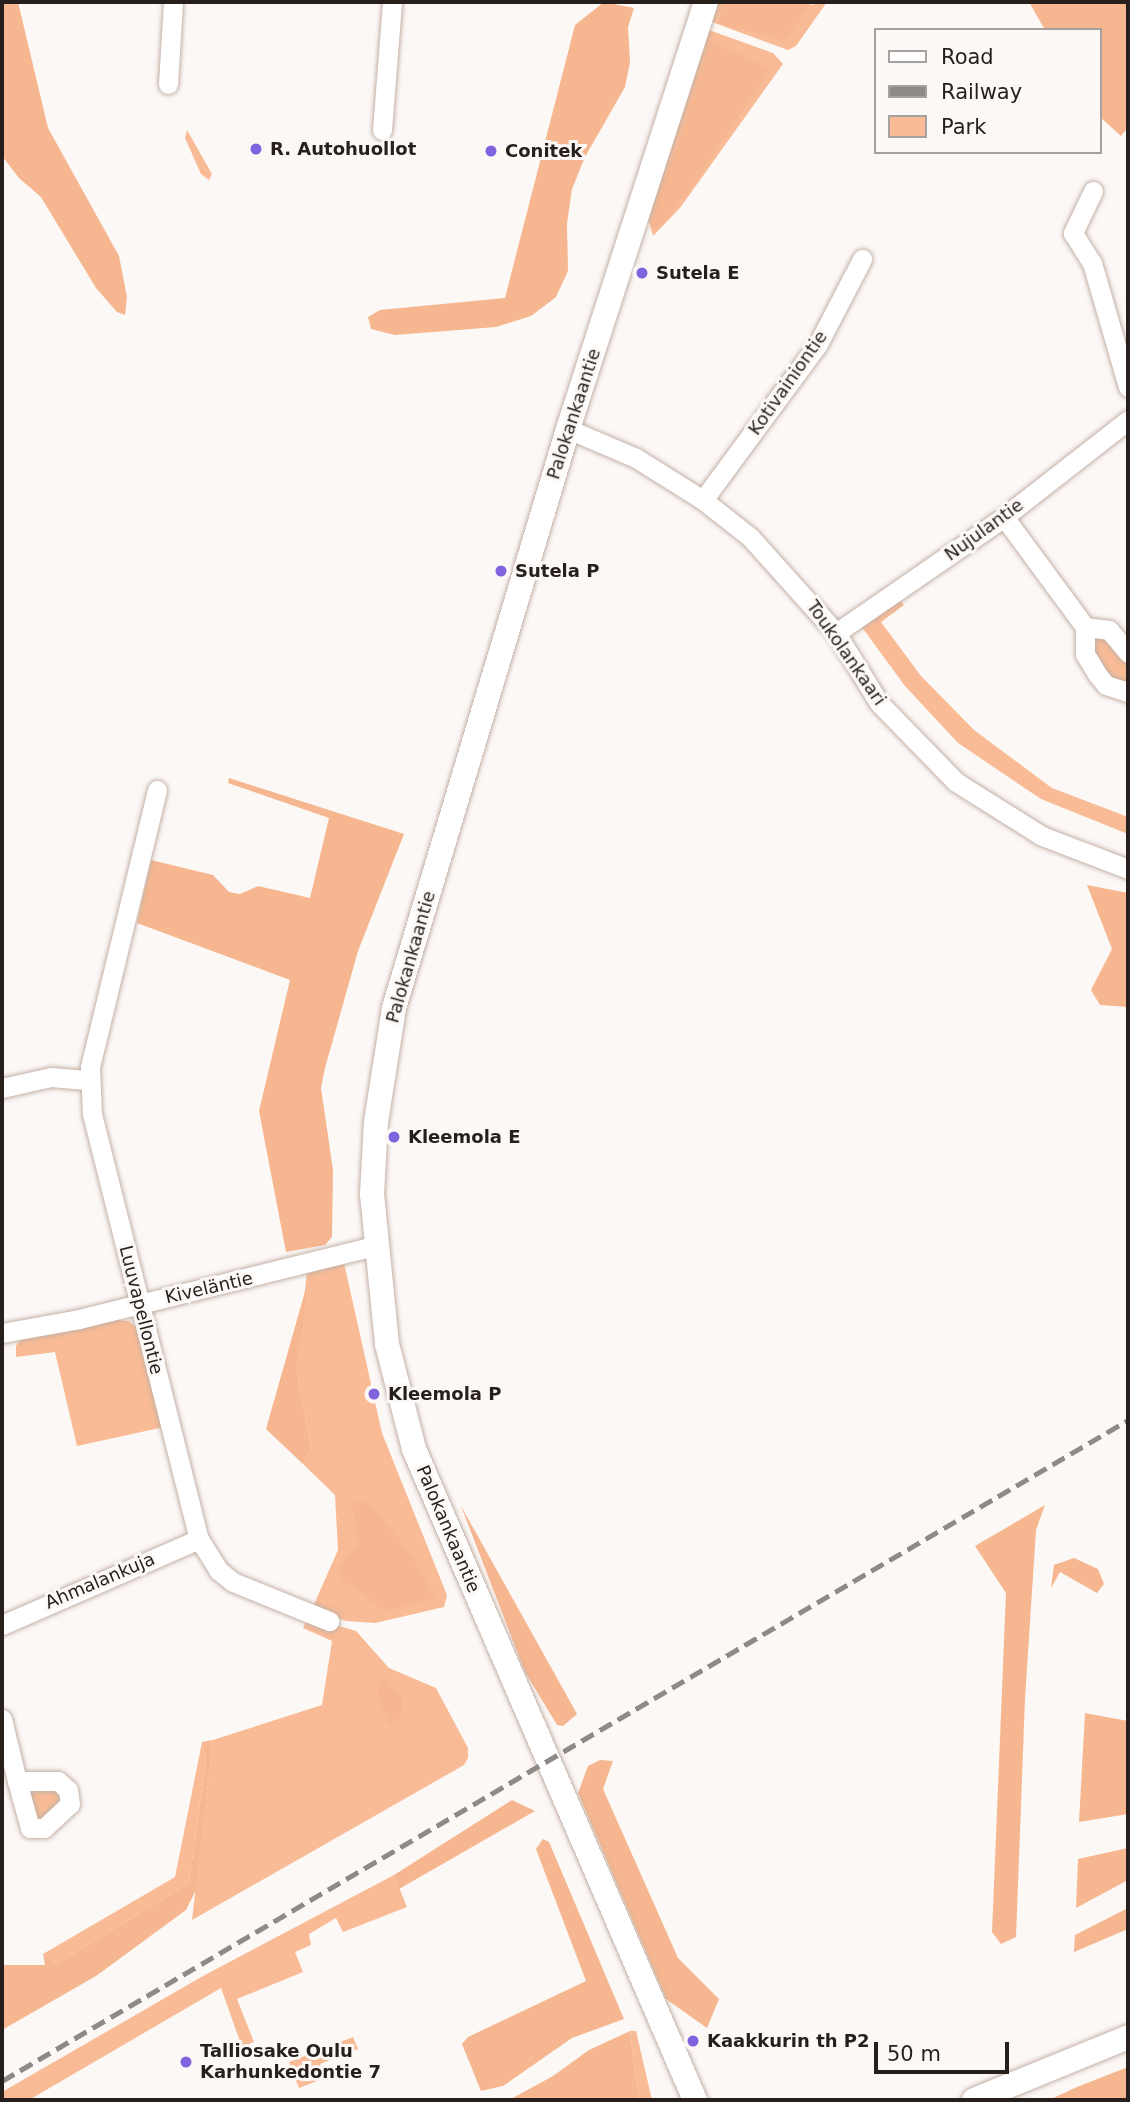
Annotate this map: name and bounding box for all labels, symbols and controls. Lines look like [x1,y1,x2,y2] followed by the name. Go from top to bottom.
[874,28,1102,154] legend
[941,45,994,69] text: Road
[941,80,1022,104] text: Railway
[941,115,986,139] text: Park
[270,138,416,160] place label: R. Autohuollot
[505,140,582,162] place label: Conitek
[248,141,264,157] marker: R. Autohuollot
[483,143,499,159] marker: Conitek
[656,262,739,284] place label: Sutela E
[634,265,650,281] marker: Sutela E
[744,327,832,439] street label: Kotivainiontie
[543,346,605,482] street label: Palokankaantie
[940,494,1028,566] street label: Nujulantie
[515,560,599,582] place label: Sutela P
[493,563,509,579] marker: Sutela P
[802,596,890,710] street label: Toukolankaari
[382,888,440,1026] street label: Palokankaantie
[408,1126,521,1148] place label: Kleemola E
[386,1129,402,1145] marker: Kleemola E
[115,1243,167,1377] street label: Luuvapellontie
[163,1267,255,1309] street label: Kiveläntie
[388,1383,501,1405] place label: Kleemola P
[366,1386,382,1402] marker: Kleemola P
[411,1462,485,1596] street label: Palokankaantie
[42,1548,158,1614] street label: Ahmalankuja
[878,2028,1013,2072] scale bar
[707,2030,870,2052] place label: Kaakkurin th P2
[685,2033,701,2049] marker: Kaakkurin th P2
[200,2041,381,2084] place label: Talliosake Oulu Karhunkedontie 7
[887,2042,941,2066] text: 50 m
[178,2054,194,2070] marker: Talliosake Oulu Karhunkedontie 7

